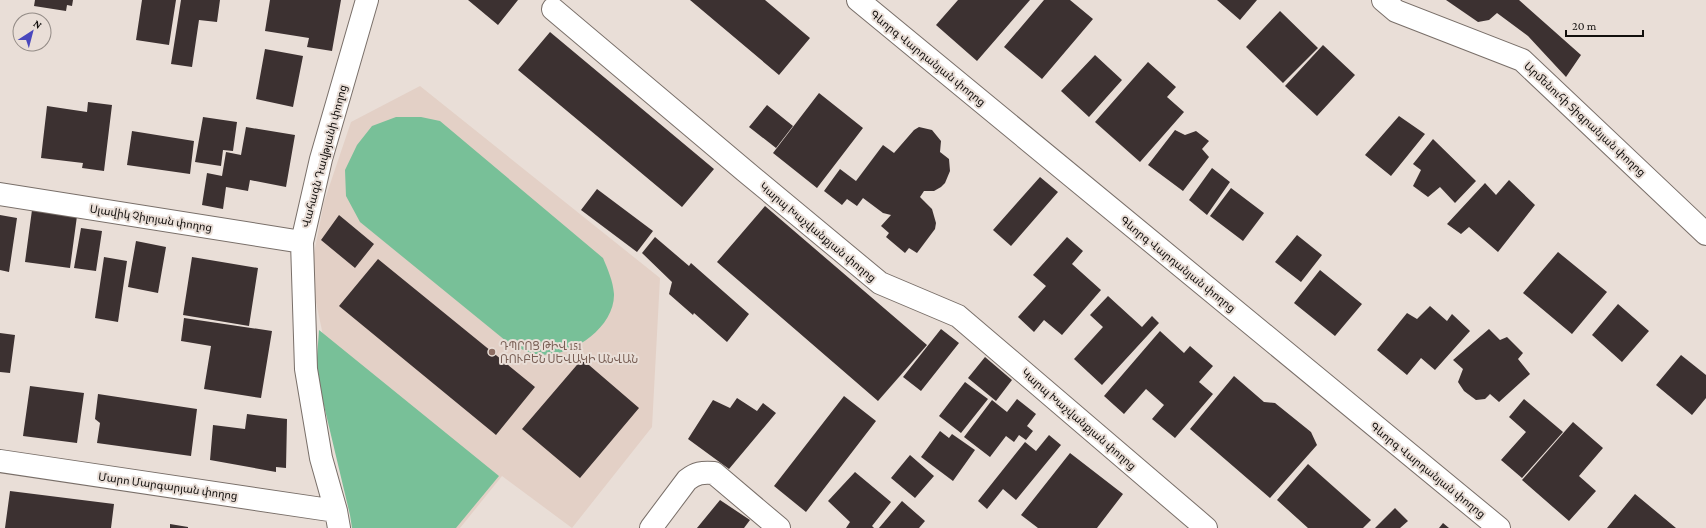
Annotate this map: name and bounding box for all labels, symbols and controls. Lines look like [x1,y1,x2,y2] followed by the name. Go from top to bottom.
[867,8,988,109] street label: Գևորգ Վարդանյան փողոց
[12,12,52,52] north arrow
[1566,12,1643,38] scale bar
[31,17,45,31] text: N
[1572,19,1597,33] text: 20 m
[1521,60,1648,179] street label: Արմենուհի Տիգրանյան փողոց
[299,83,350,229] street label: Վահագն Դավթյանի փողոց
[757,180,878,285] street label: Կարպ Խաչվանքյան փողոց
[89,202,213,235] street label: Սլավիկ Չիլոյան փողոց
[1117,214,1238,315] street label: Գևորգ Վարդանյան փողոց
[500,340,638,365] place label: ԴՊՐՈՑ ԹԻՎ 151 ՌՈՒԲԵՆ ՍԵՎԱԿԻ ԱՆՎԱՆ
[487,347,497,357] marker: ԴՊՐՈՑ ԹԻՎ 151 ՌՈՒԲԵՆ ՍԵՎԱԿԻ ԱՆՎԱՆ
[1019,366,1139,473] street label: Կարպ Խաչվանքյան փողոց
[1367,420,1488,521] street label: Գևորգ Վարդանյան փողոց
[97,470,239,503] street label: Մարո Մարգարյան փողոց

